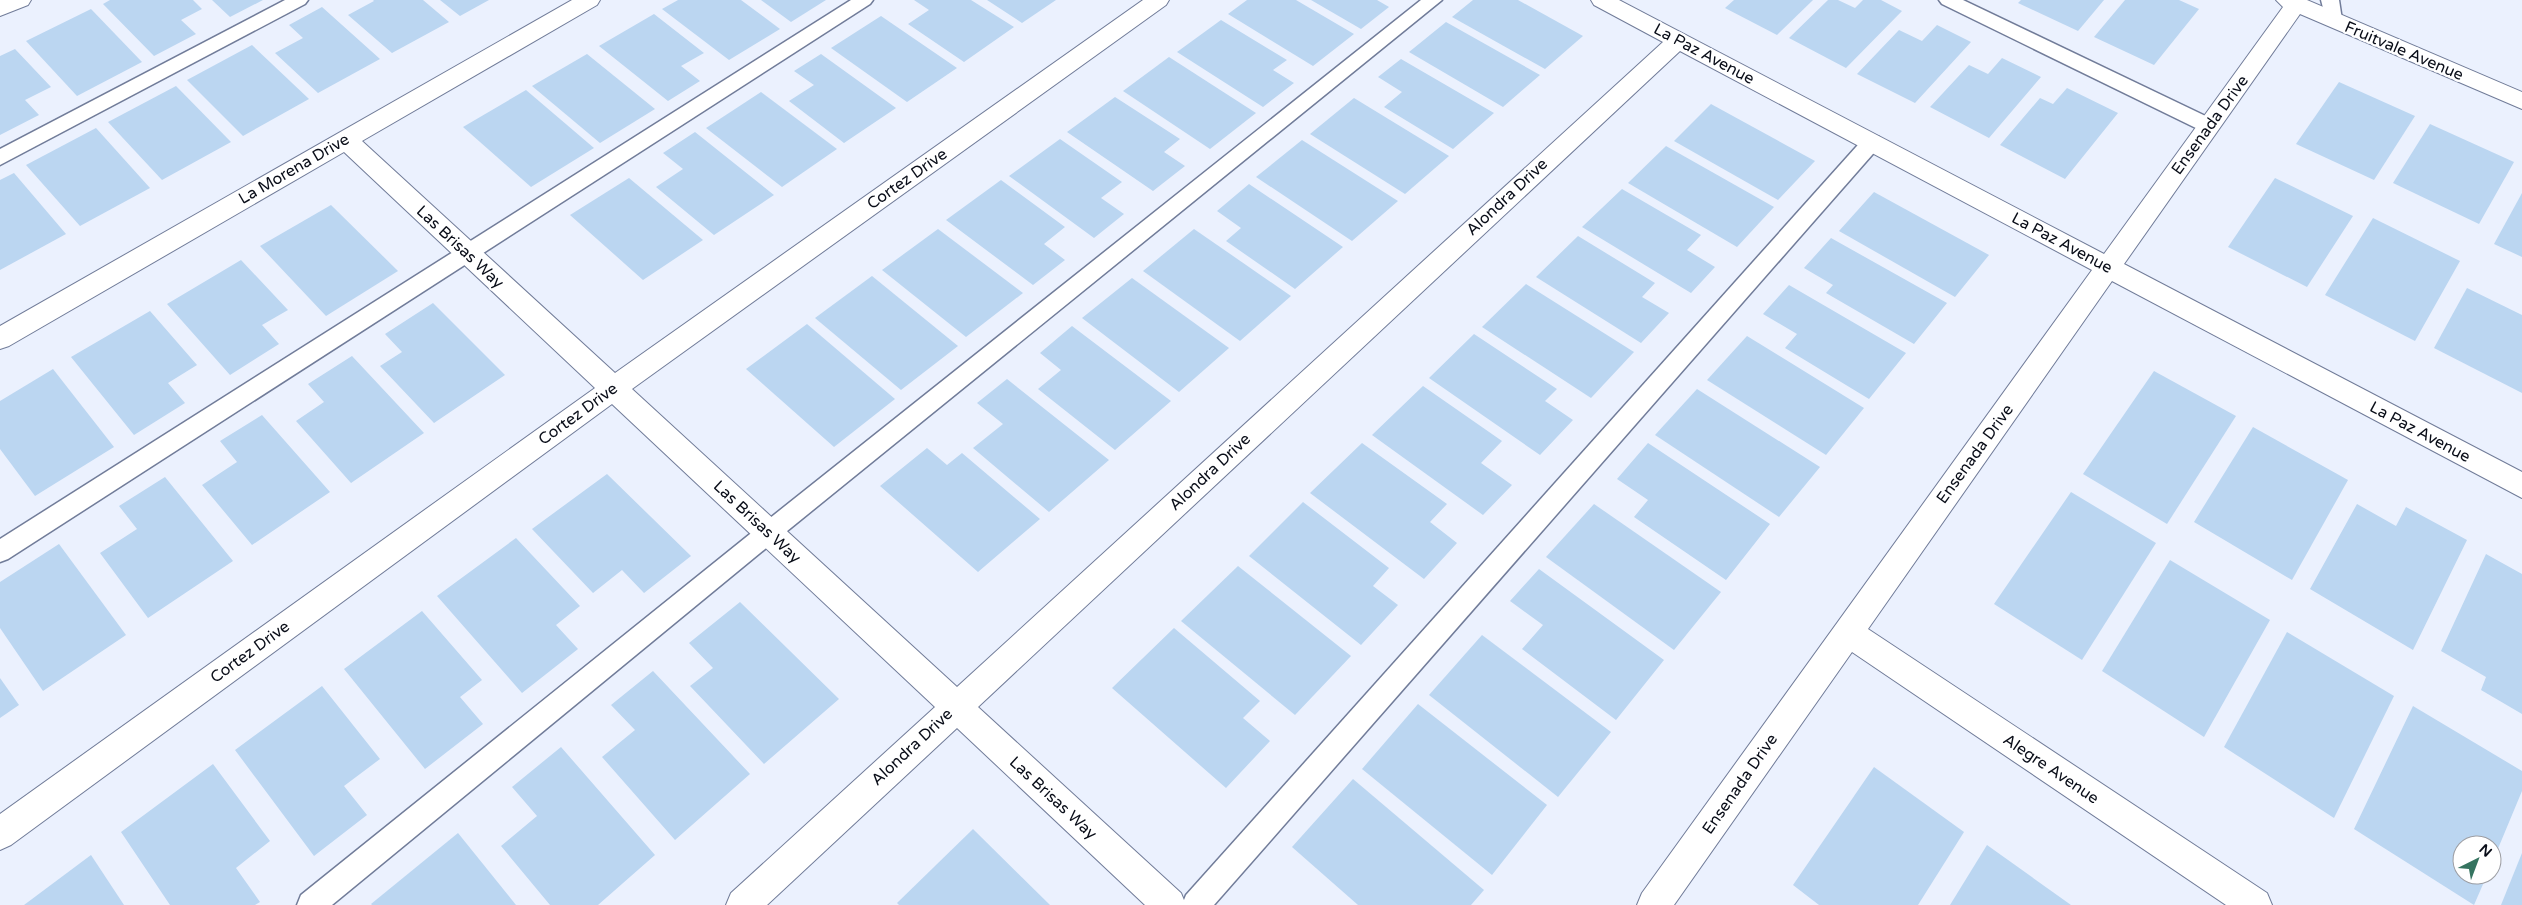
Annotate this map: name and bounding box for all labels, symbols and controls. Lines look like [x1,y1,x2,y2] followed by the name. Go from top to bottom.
[2342,17,2466,85] street label: Fruitvale Avenue
[1650,19,1758,89] street label: La Paz Avenue
[2167,71,2253,179] street label: Ensenada Drive
[235,129,353,209] street label: La Morena Drive
[863,144,951,214] street label: Cortez Drive
[1462,154,1552,240] street label: Alondra Drive
[412,201,508,293] street label: Las Brisas Way
[2008,208,2116,278] street label: La Paz Avenue
[534,378,622,450] street label: Cortez Drive
[2366,397,2474,467] street label: La Paz Avenue
[1932,400,2018,508] street label: Ensenada Drive
[1165,429,1255,515] street label: Alondra Drive
[709,476,805,568] street label: Las Brisas Way
[206,616,294,688] street label: Cortez Drive
[867,704,957,790] street label: Alondra Drive
[1698,730,1782,838] street label: Ensenada Drive
[1999,730,2103,808] street label: Alegre Avenue
[1005,752,1101,844] street label: Las Brisas Way
[2452,835,2502,885] north arrow
[2475,841,2495,861] text: N

